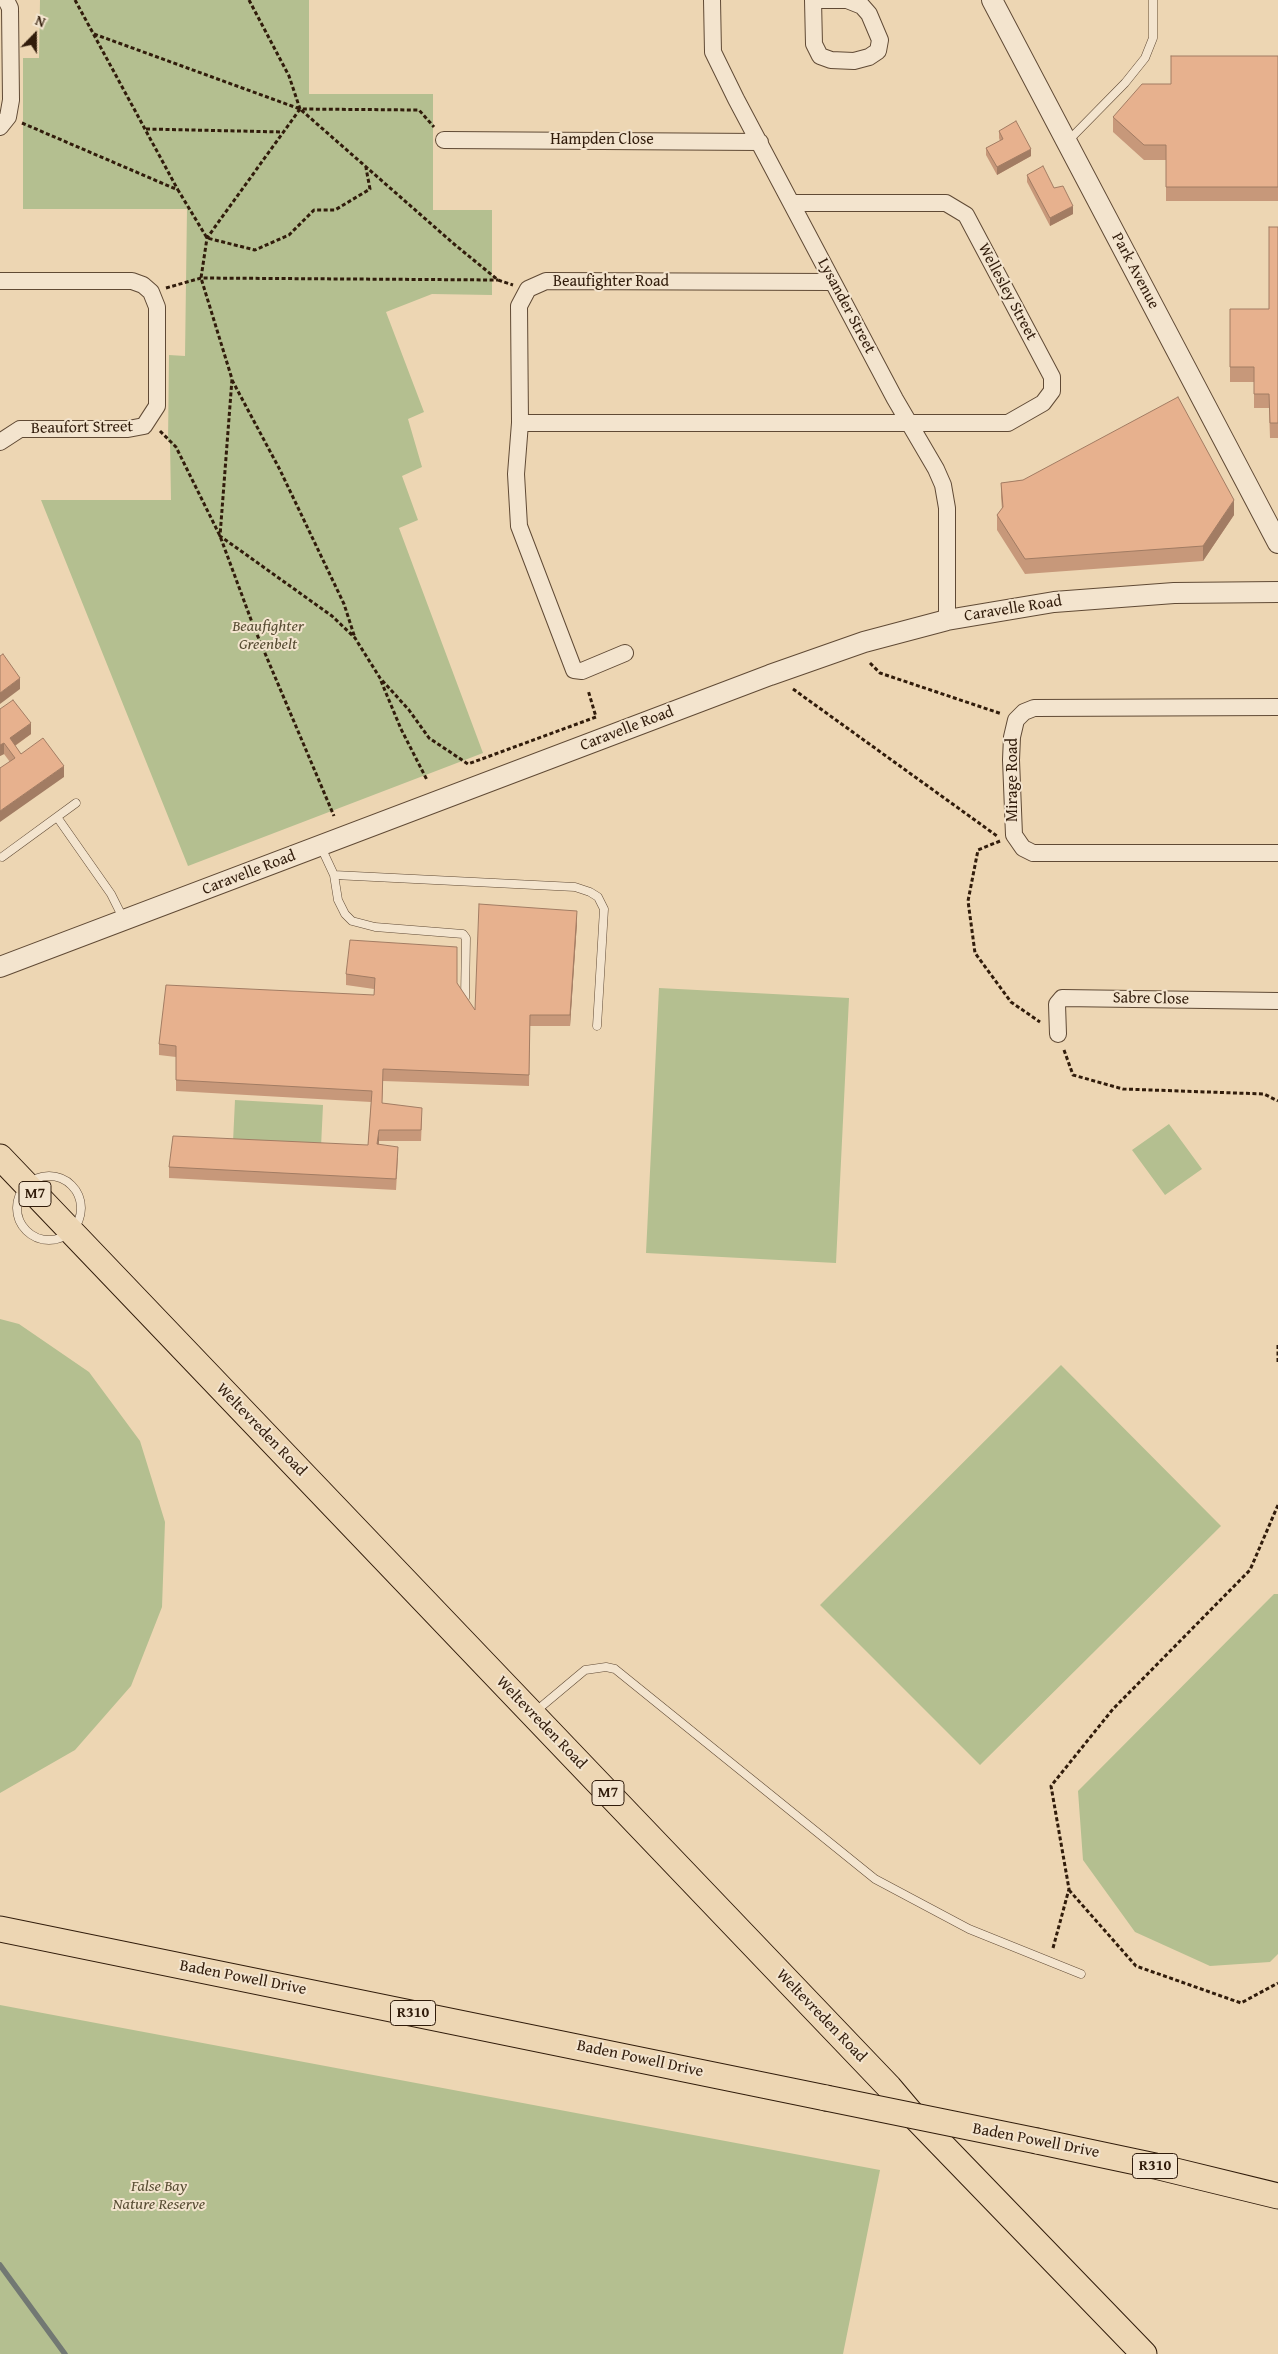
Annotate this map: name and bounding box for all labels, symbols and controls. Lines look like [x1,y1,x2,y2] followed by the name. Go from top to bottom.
[10,10,60,60] north arrow
[33,10,49,32] text: N
[550,130,654,150] street label: Hampden Close
[1107,230,1163,312] street label: Park Avenue
[973,240,1041,344] street label: Wellesley Street
[813,255,879,357] street label: Lysander Street
[553,272,669,292] street label: Beaufighter Road
[31,418,133,438] street label: Beaufort Street
[963,592,1063,626] street label: Caravelle Road
[232,617,304,655] park label: Beaufighter Greenbelt
[578,702,676,756] street label: Caravelle Road
[1003,738,1023,822] street label: Mirage Road
[200,846,298,900] street label: Caravelle Road
[1113,989,1189,1009] street label: Sabre Close
[19,1182,51,1206] road number: M7
[212,1379,310,1481] street label: Weltevreden Road
[492,1672,590,1774] street label: Weltevreden Road
[592,1780,624,1806] road number: M7
[178,1956,308,2000] street label: Baden Powell Drive
[772,1965,870,2067] street label: Weltevreden Road
[390,2000,436,2026] road number: R310
[575,2036,705,2082] street label: Baden Powell Drive
[971,2119,1101,2163] street label: Baden Powell Drive
[1132,2154,1178,2178] road number: R310
[113,2177,205,2215] park label: False Bay Nature Reserve

